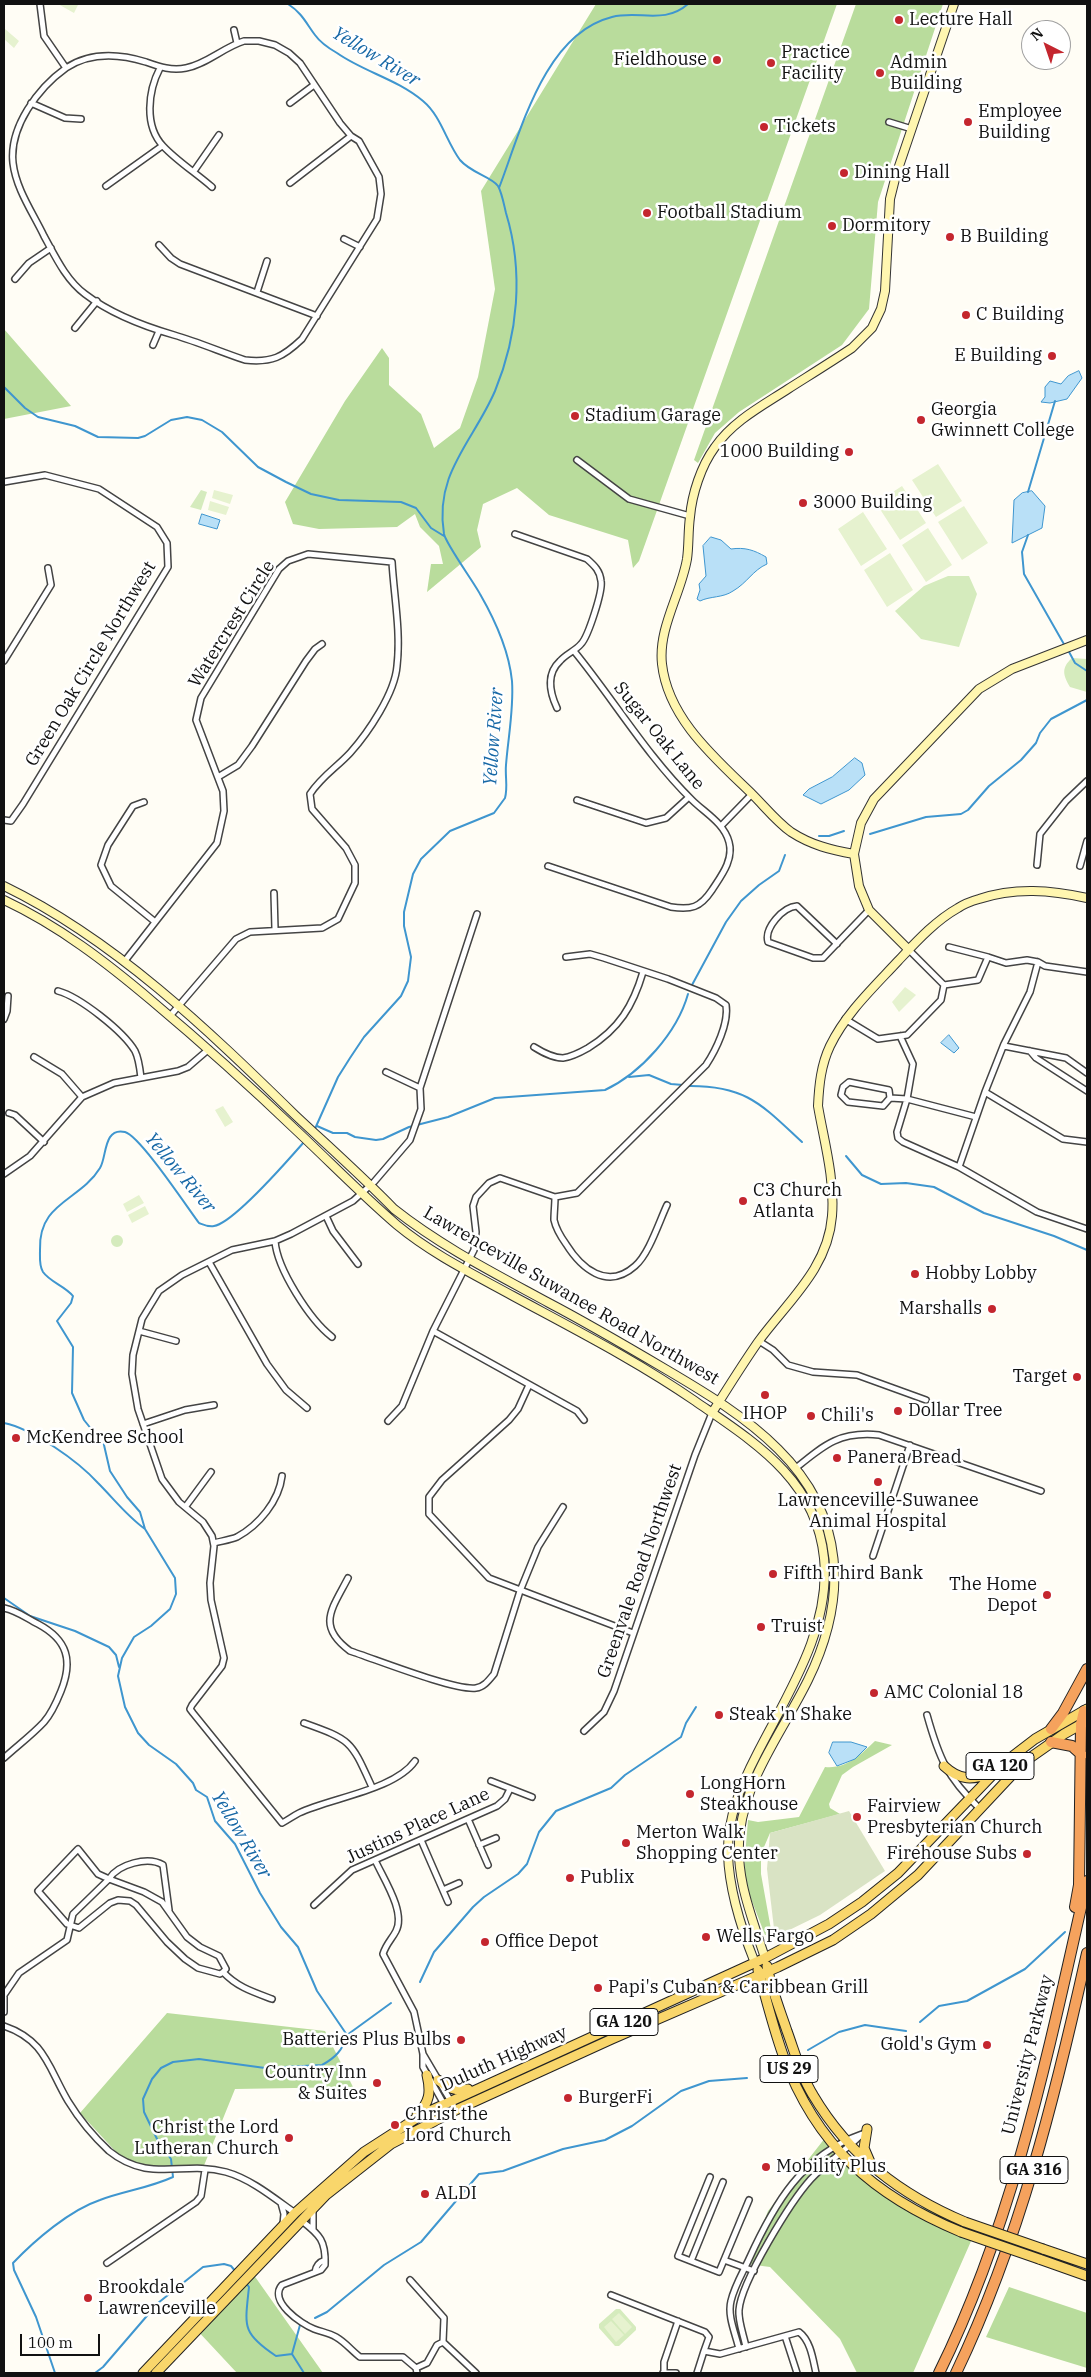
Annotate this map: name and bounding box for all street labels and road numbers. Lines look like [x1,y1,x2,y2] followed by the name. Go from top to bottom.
[184,556,280,692] street label: Watercrest Circle
[21,558,161,770] street label: Green Oak Circle Northwest
[609,678,709,794] street label: Sugar Oak Lane
[419,1202,723,1390] street label: Lawrenceville Suwanee Road Northwest
[593,1461,687,1681] street label: Greenvale Road Northwest
[966,1752,1034,1780] road number: GA 120
[343,1783,493,1869] street label: Justins Place Lane
[998,1973,1058,2137] street label: University Parkway
[590,2008,658,2035] road number: GA 120
[438,2021,570,2097] street label: Duluth Highway
[760,2056,818,2082] road number: US 29
[1000,2156,1068,2184] road number: GA 316

